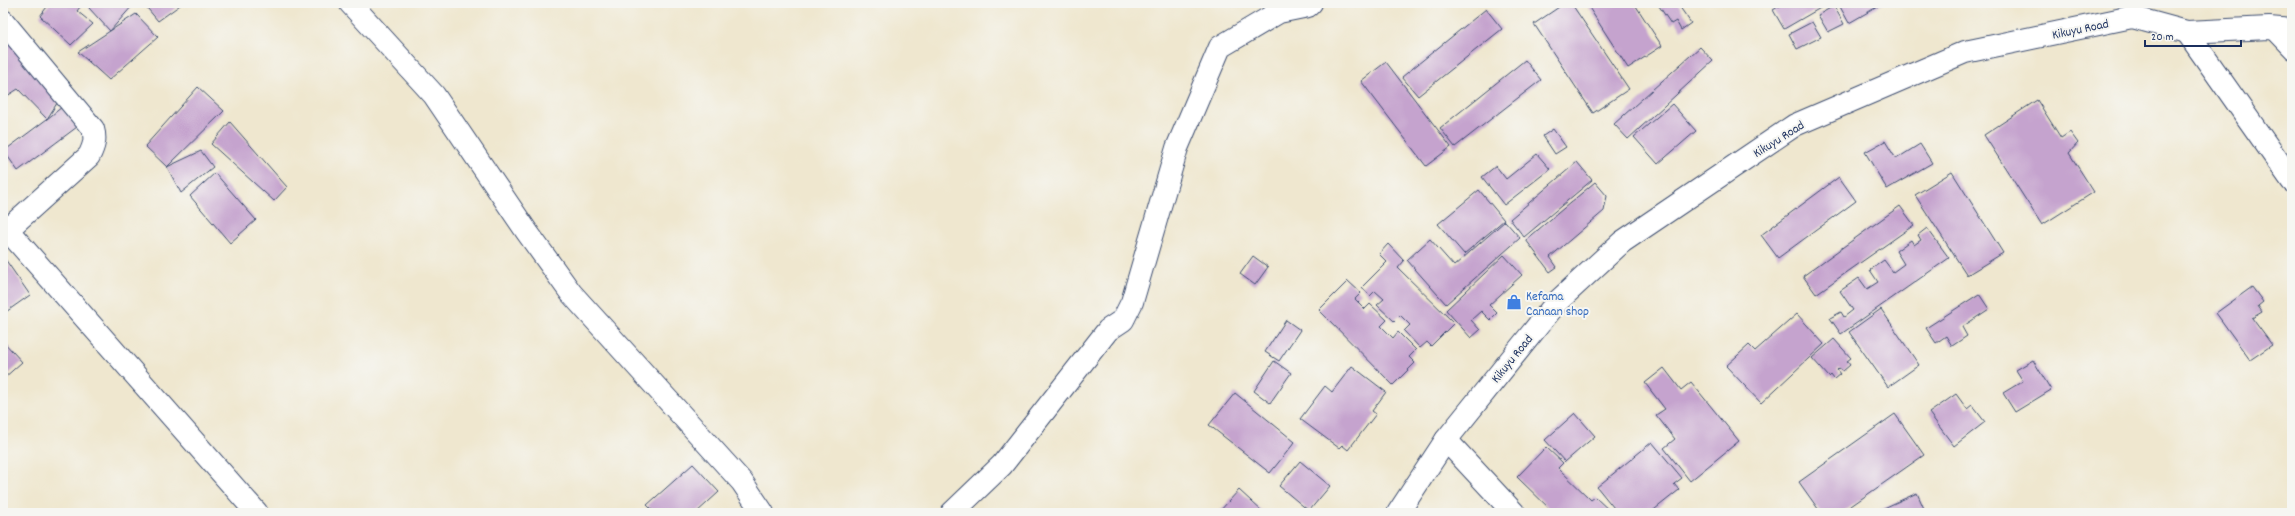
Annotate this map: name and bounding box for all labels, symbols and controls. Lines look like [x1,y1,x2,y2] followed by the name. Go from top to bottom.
[2050,15,2111,46] street label: Kikuyu Road
[2145,22,2241,48] scale bar
[2151,29,2174,46] text: 20 m
[1750,117,1809,163] street label: Kikuyu Road
[1526,288,1589,322] place label: Kefama Canaan shop
[1505,293,1523,311] shop icon: Kefama Canaan shop
[1487,331,1538,388] street label: Kikuyu Road

